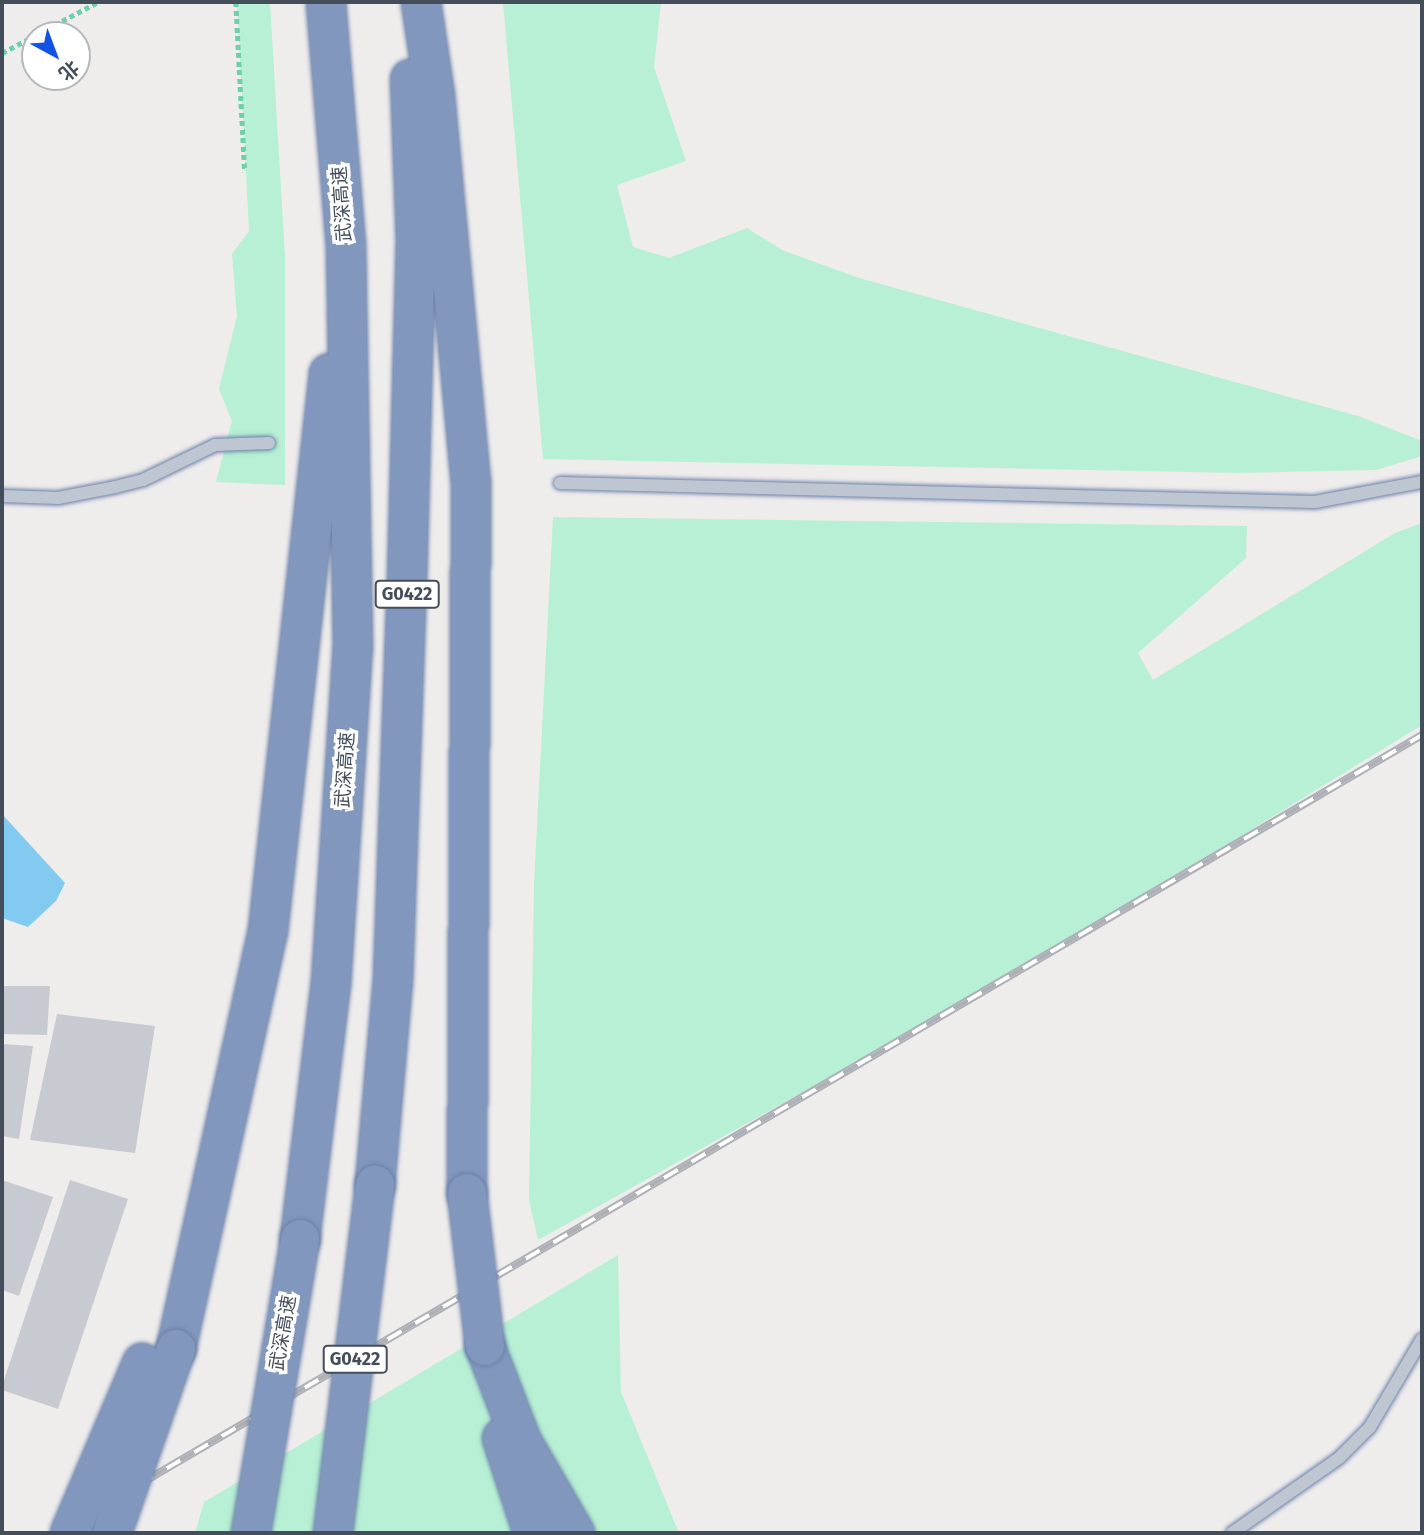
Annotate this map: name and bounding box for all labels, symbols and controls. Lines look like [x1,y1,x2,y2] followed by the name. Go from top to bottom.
[21,21,91,91] north arrow
[54,56,84,86] text: 北
[328,165,356,243] street label: 武深高速
[374,580,440,608] road number: G0422
[331,731,359,809] street label: 武深高速
[265,1294,301,1372] street label: 武深高速
[322,1344,388,1374] road number: G0422

